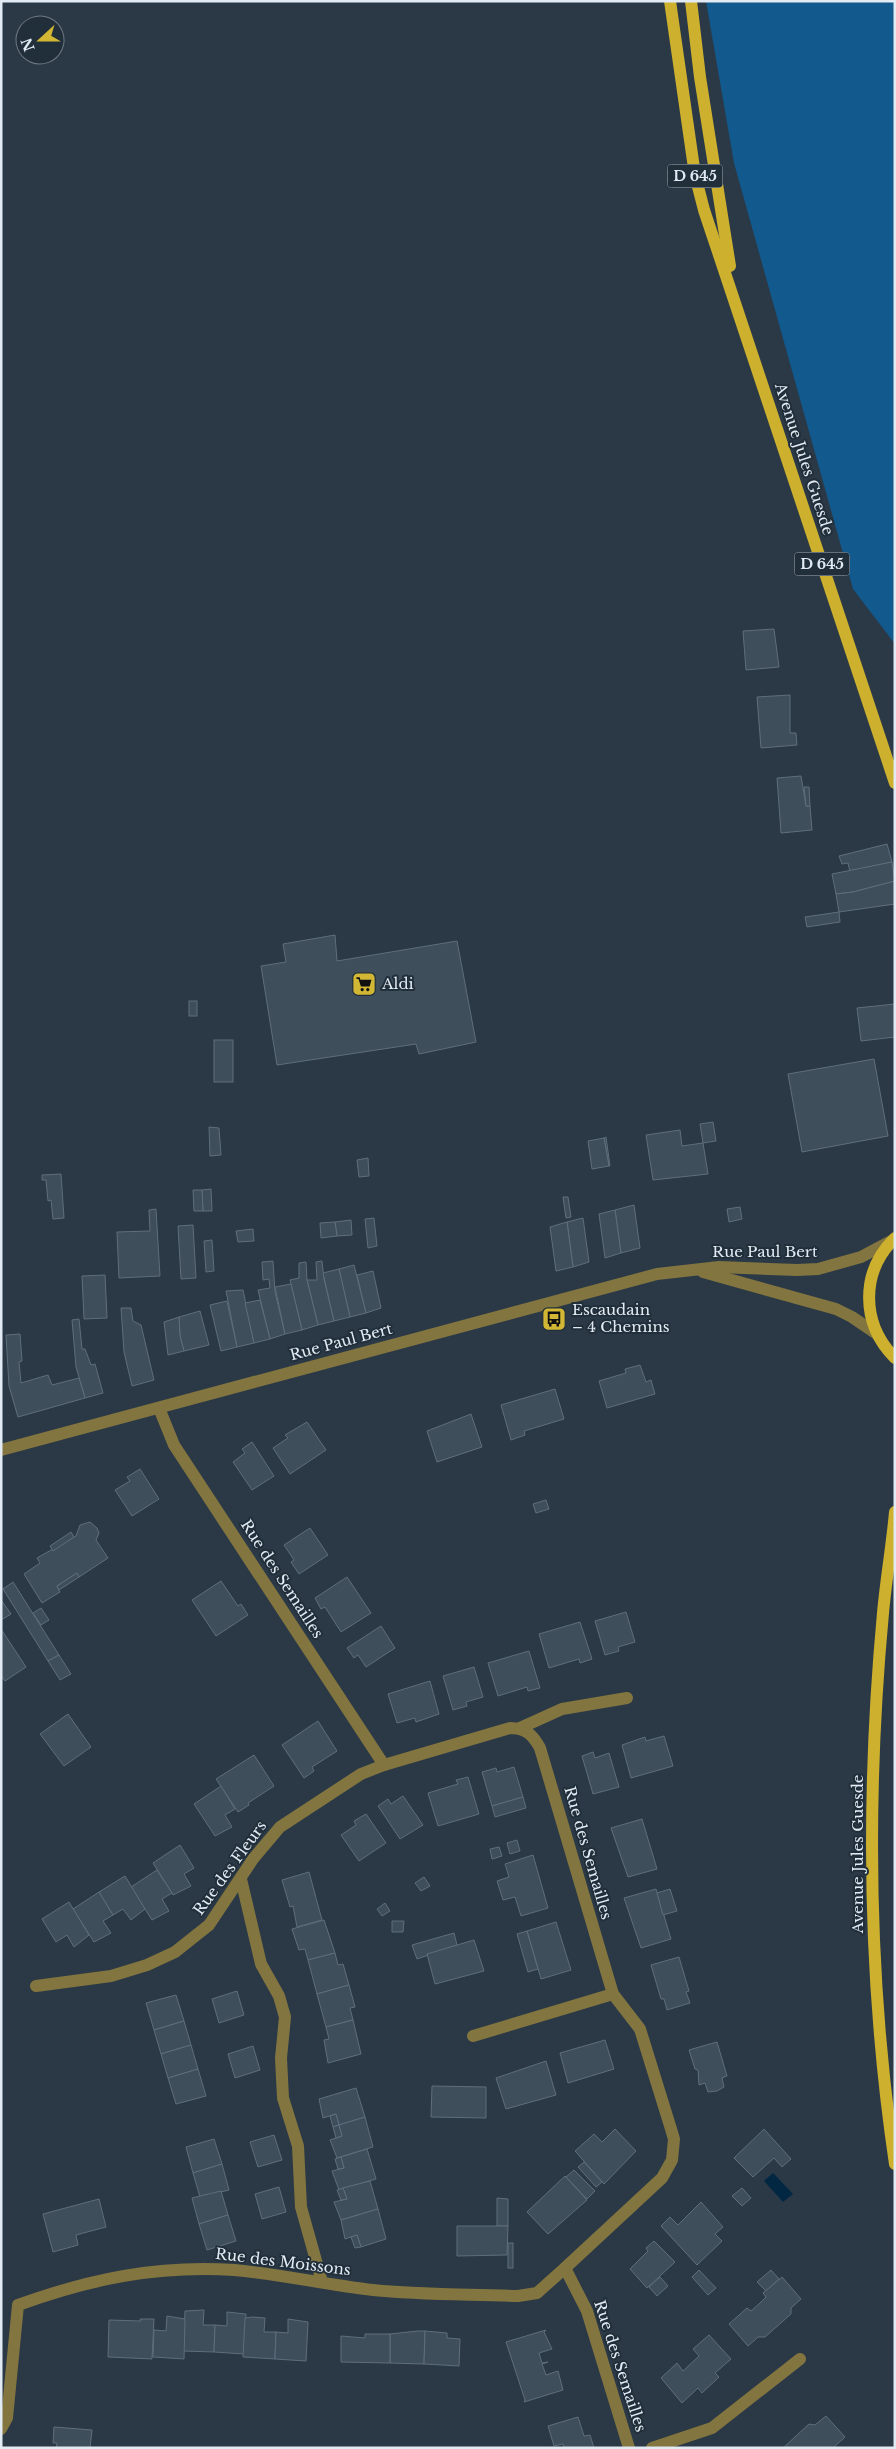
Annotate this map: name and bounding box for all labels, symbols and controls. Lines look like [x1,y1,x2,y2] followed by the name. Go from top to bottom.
[15,15,65,65] north arrow
[17,35,39,54] text: N
[668,165,722,188] road number: D 645
[771,379,838,537] street label: Avenue Jules Guesde
[794,552,850,576] road number: D 645
[351,971,377,997] supermarket icon: Aldi
[381,974,414,993] place label: Aldi
[712,1242,818,1261] street label: Rue Paul Bert
[572,1300,670,1336] place label: Escaudain – 4 Chemins
[541,1306,567,1332] bus stop icon: Escaudain – 4 Chemins
[288,1319,395,1364] street label: Rue Paul Bert
[237,1516,328,1642] street label: Rue des Semailles
[848,1775,867,1934] street label: Avenue Jules Guesde
[560,1784,617,1922] street label: Rue des Semailles
[189,1817,270,1919] street label: Rue des Fleurs
[214,2244,352,2279] street label: Rue des Moissons
[590,2297,651,2434] street label: Rue des Semailles

